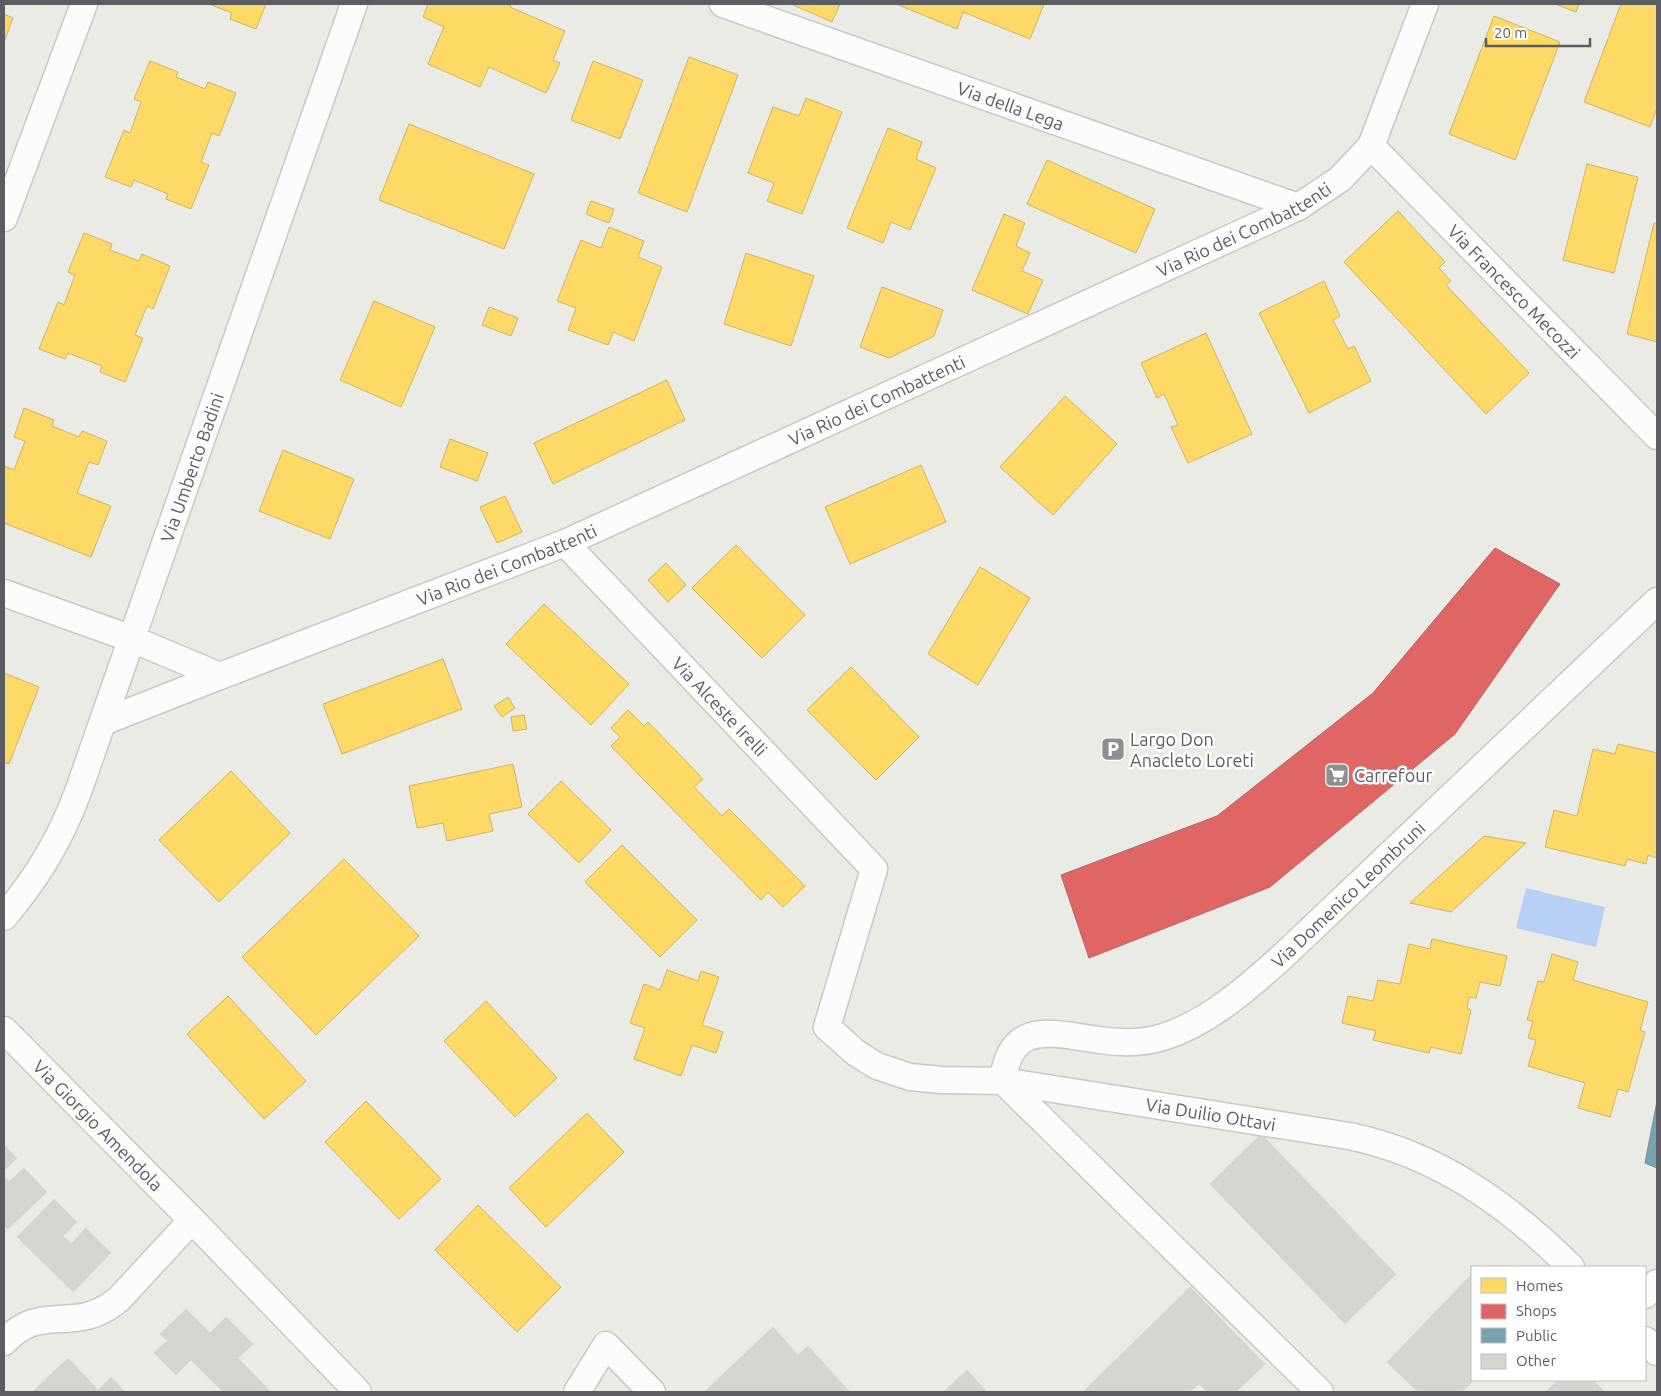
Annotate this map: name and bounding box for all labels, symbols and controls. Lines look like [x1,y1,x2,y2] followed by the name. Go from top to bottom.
[1486,15,1590,47] scale bar
[1494,24,1527,41] text: 20 m
[955,77,1067,134] street label: Via della Lega
[1153,178,1335,280] street label: Via Rio dei Combattenti
[1444,220,1584,362] street label: Via Francesco Mecozzi
[785,351,968,449] street label: Via Rio dei Combattenti
[156,390,227,545] street label: Via Umberto Badini
[414,520,600,609] street label: Via Rio dei Combattenti
[668,653,771,760] street label: Via Alceste Irelli
[1130,729,1254,770] place label: Largo Don Anacleto Loreti
[1100,736,1126,762] parking icon: Largo Don Anacleto Loreti
[1324,762,1350,788] supermarket icon: Carrefour
[1354,765,1433,785] place label: Carrefour
[1267,817,1429,972] street label: Via Domenico Leombruni
[29,1056,167,1195] street label: Via Giorgio Amendola
[1144,1094,1277,1134] street label: Via Duilio Ottavi
[1471,1266,1646,1381] legend
[1516,1277,1563,1294] text: Homes
[1516,1302,1557,1319] text: Shops
[1516,1327,1557,1344] text: Public
[1516,1352,1556,1369] text: Other

